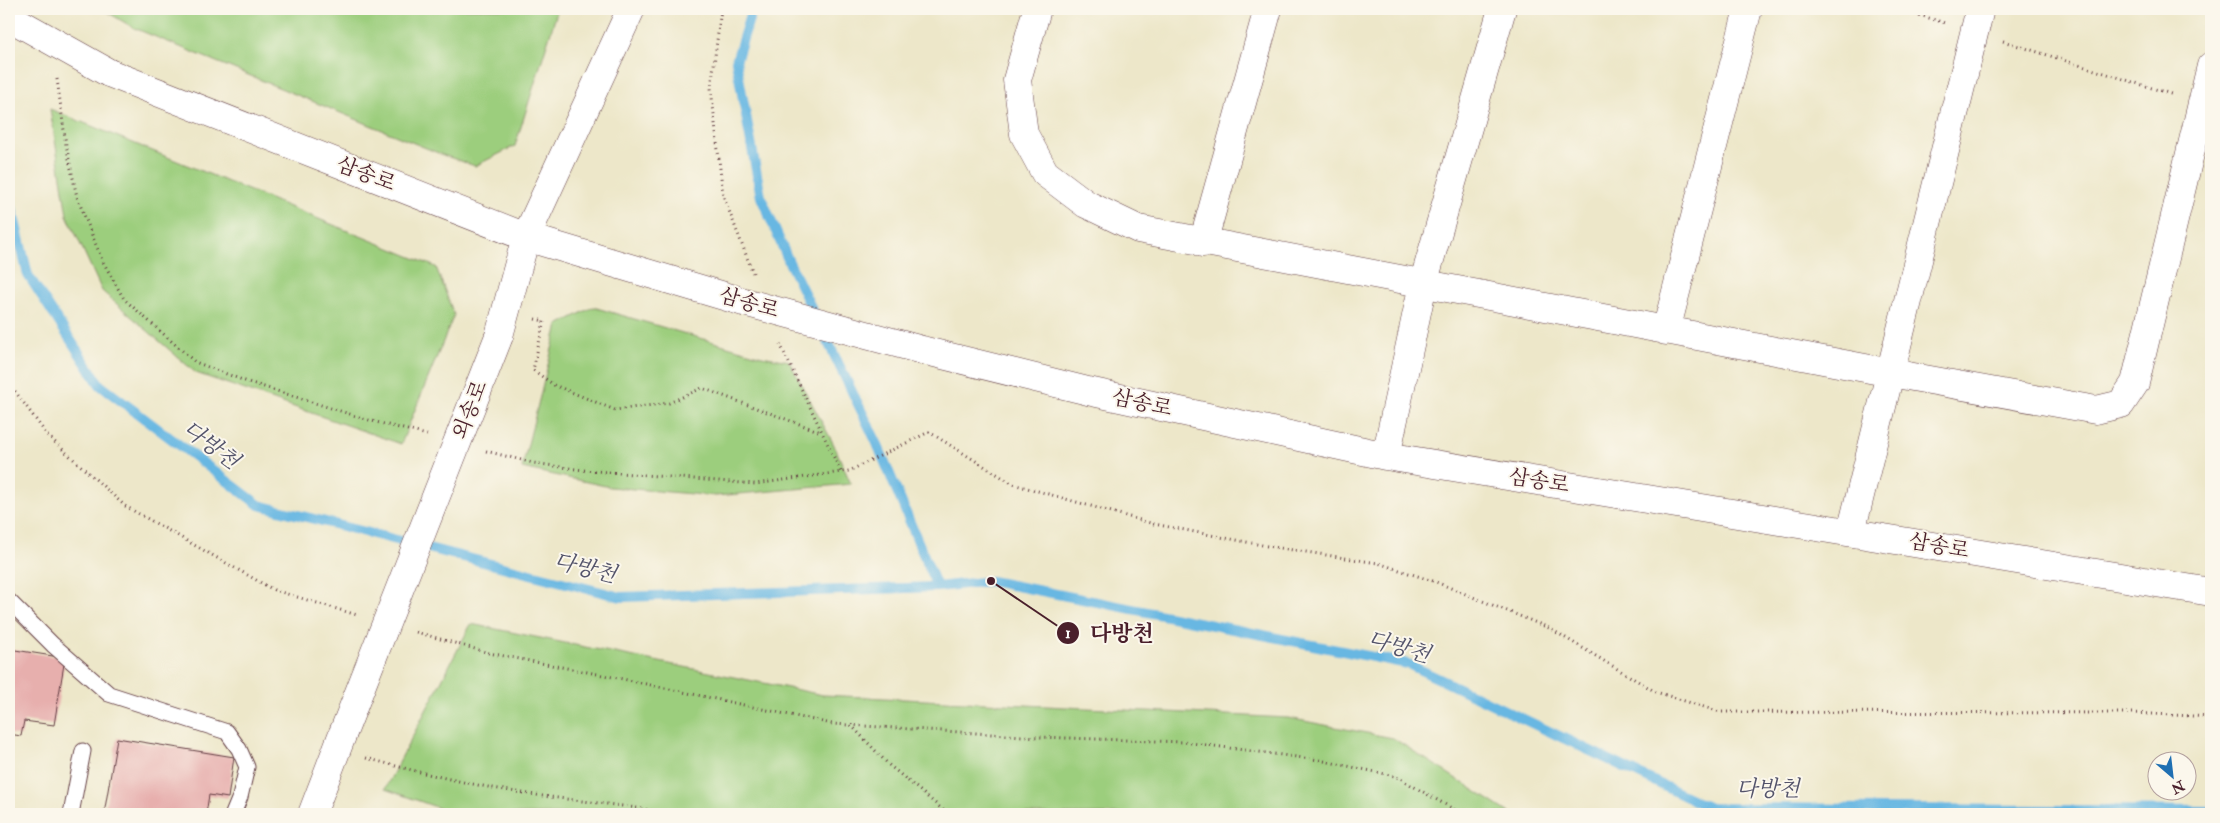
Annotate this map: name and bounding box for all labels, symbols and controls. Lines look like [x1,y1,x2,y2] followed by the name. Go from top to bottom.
[333,150,399,198] street label: 삼송로
[716,282,782,324] street label: 삼송로
[446,377,494,443] street label: 외송로
[1109,383,1175,423] street label: 삼송로
[177,415,246,476] water label: 다방천
[1507,463,1571,499] street label: 삼송로
[1907,527,1971,565] street label: 삼송로
[551,547,621,590] water label: 다방천
[1055,615,1164,652] callout: 다방천
[1090,620,1154,648] text: 다방천
[1065,624,1071,643] text: 1
[1364,625,1435,670] water label: 다방천
[2148,750,2198,800] north arrow
[1736,775,1802,803] water label: 다방천
[2168,776,2188,798] text: N

